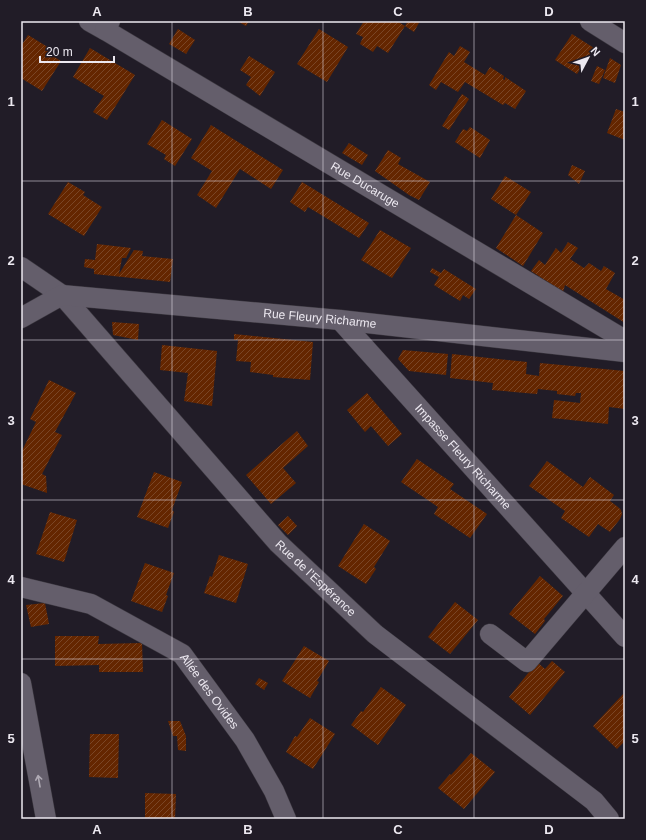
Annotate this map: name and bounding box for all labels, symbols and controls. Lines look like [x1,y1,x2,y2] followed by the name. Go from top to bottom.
[92,4,102,19] text: A
[243,4,253,19] text: B
[393,4,403,19] text: C
[544,4,554,19] text: D
[40,38,114,64] scale bar
[568,38,608,78] north arrow
[46,45,73,59] text: 20 m
[588,45,603,58] text: N
[7,94,15,109] text: 1
[631,94,639,109] text: 1
[328,159,402,211] street label: Rue Ducaruge
[7,253,15,268] text: 2
[631,253,639,268] text: 2
[263,306,377,331] street label: Rue Fleury Richarme
[412,401,514,513] street label: Impasse Fleury Richarme
[7,413,15,428] text: 3
[631,413,639,428] text: 3
[272,537,359,619] street label: Rue de l’Espérance
[7,572,15,587] text: 4
[631,572,639,587] text: 4
[177,651,242,732] street label: Allée des Ovides
[7,731,15,746] text: 5
[631,731,639,746] text: 5
[35,775,43,788] one-way arrow
[92,822,102,837] text: A
[243,822,253,837] text: B
[393,822,403,837] text: C
[544,822,554,837] text: D

